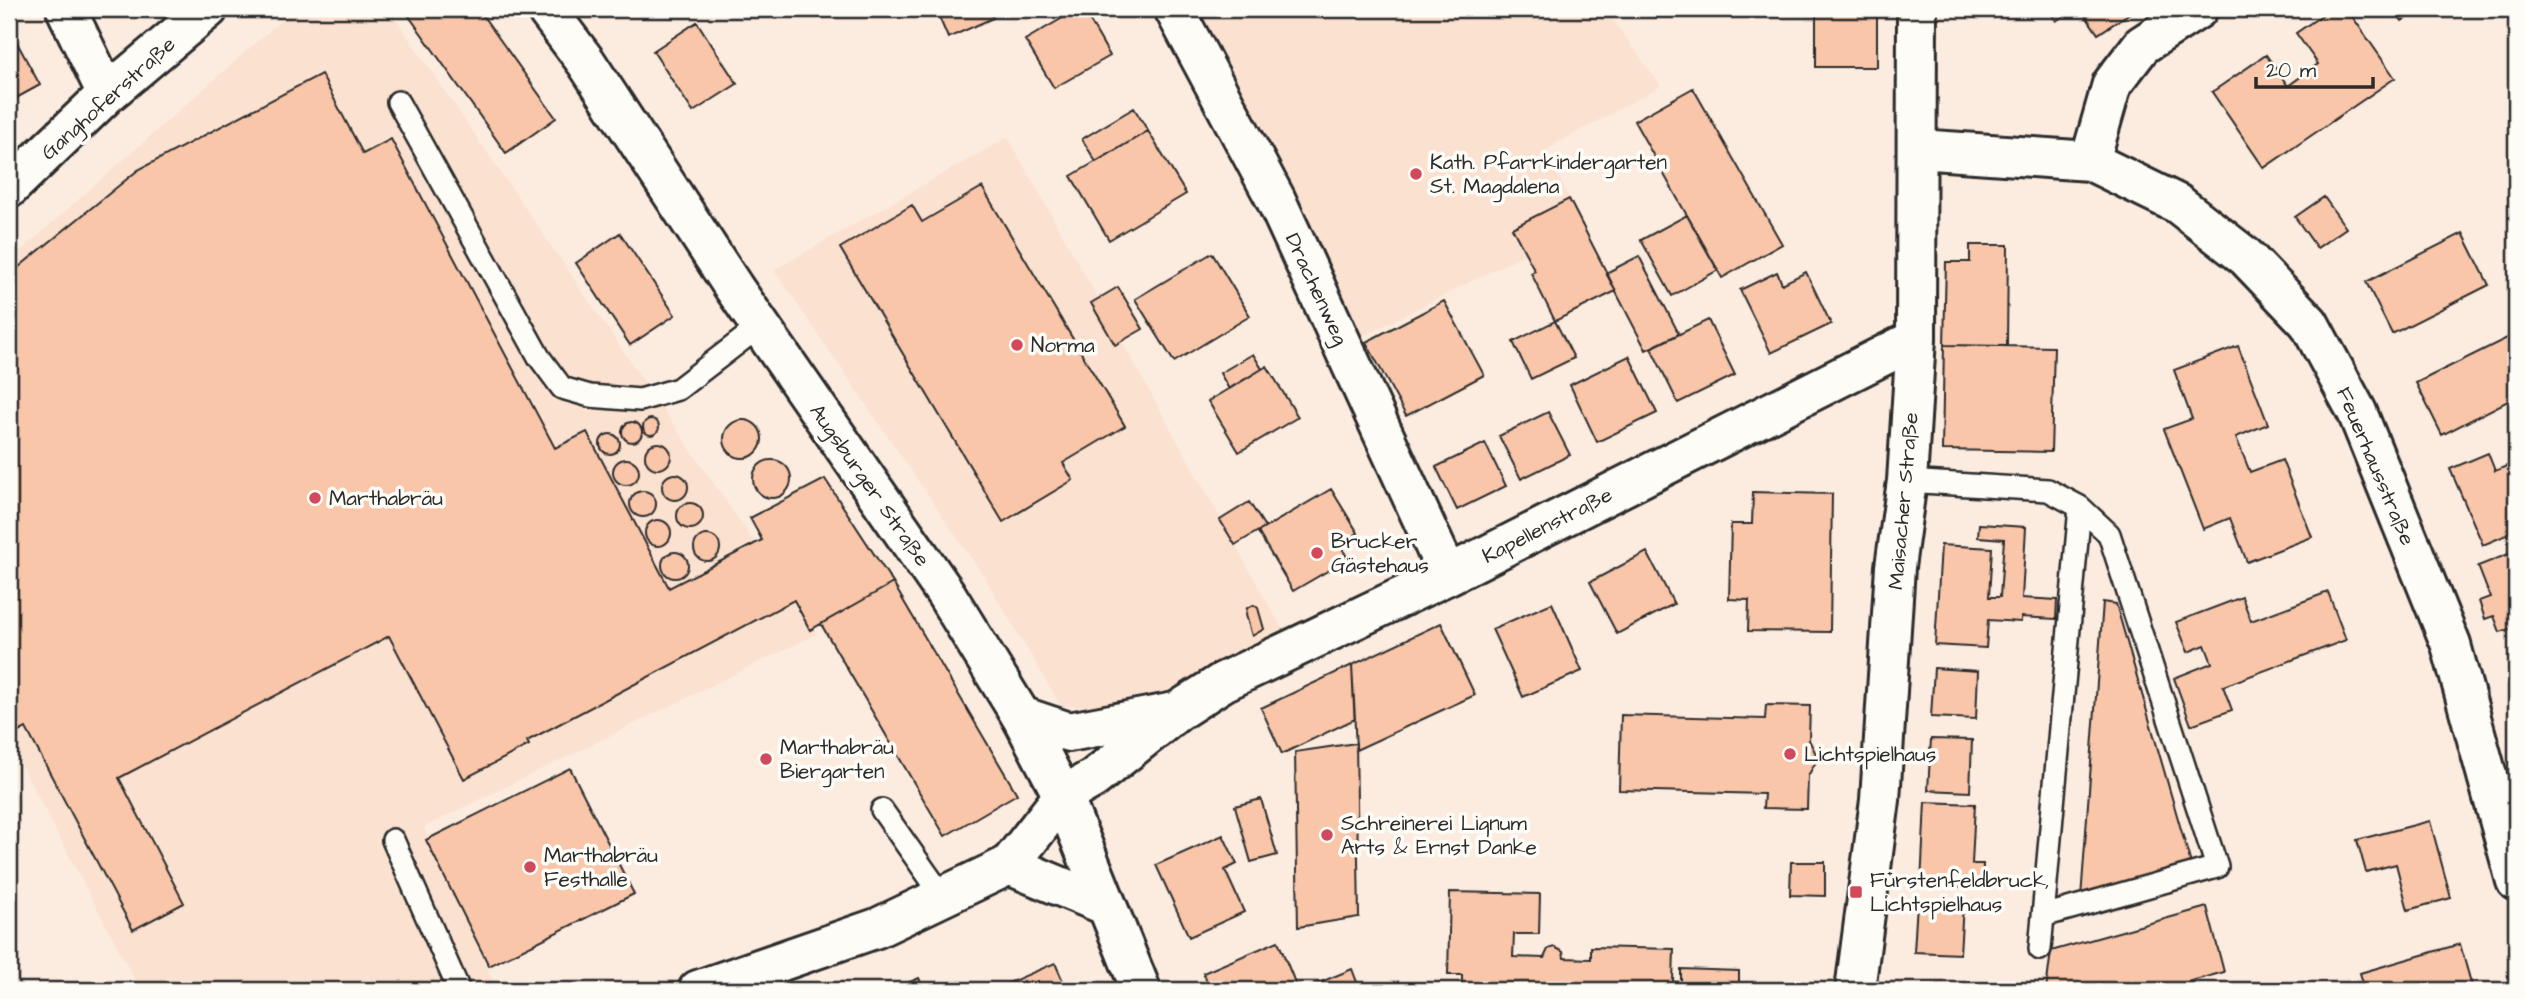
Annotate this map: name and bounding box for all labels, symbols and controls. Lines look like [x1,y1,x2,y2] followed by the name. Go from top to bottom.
[35,30,183,168] street label: Ganghoferstraße
[2256,46,2373,90] scale bar
[2266,56,2317,85] text: 20 m
[1430,148,1667,203] place label: Kath. Pfarrkindergarten St. Magdalena
[1408,166,1424,182] marker: Kath. Pfarrkindergarten St. Magdalena
[1276,228,1355,351] street label: Drachenweg
[1031,331,1095,360] place label: Norma
[1009,337,1025,353] marker: Norma
[2329,383,2422,550] street label: Feuerhausstraße
[801,398,937,573] street label: Augsburger Straße
[1881,411,1926,591] street label: Maisacher Straße
[1477,480,1618,572] street label: Kapellenstraße
[329,484,443,513] place label: Marthabräu
[307,490,323,506] marker: Marthabräu
[1331,527,1429,580] place label: Brucker Gästehaus
[1309,545,1325,561] marker: Brucker Gästehaus
[780,733,894,788] place label: Marthabräu Biergarten
[1804,740,1936,770] place label: Lichtspielhaus
[1782,746,1798,762] marker: Lichtspielhaus
[758,751,774,767] marker: Marthabräu Biergarten
[1341,809,1537,862] place label: Schreinerei Lignum Arts & Ernst Danke
[1319,827,1335,843] marker: Schreinerei Lignum Arts & Ernst Danke
[544,841,658,894] place label: Marthabräu Festhalle
[522,859,538,875] marker: Marthabräu Festhalle
[1870,866,2050,920] place label: Fürstenfeldbruck, Lichtspielhaus
[1848,884,1864,900] marker: Fürstenfeldbruck, Lichtspielhaus

